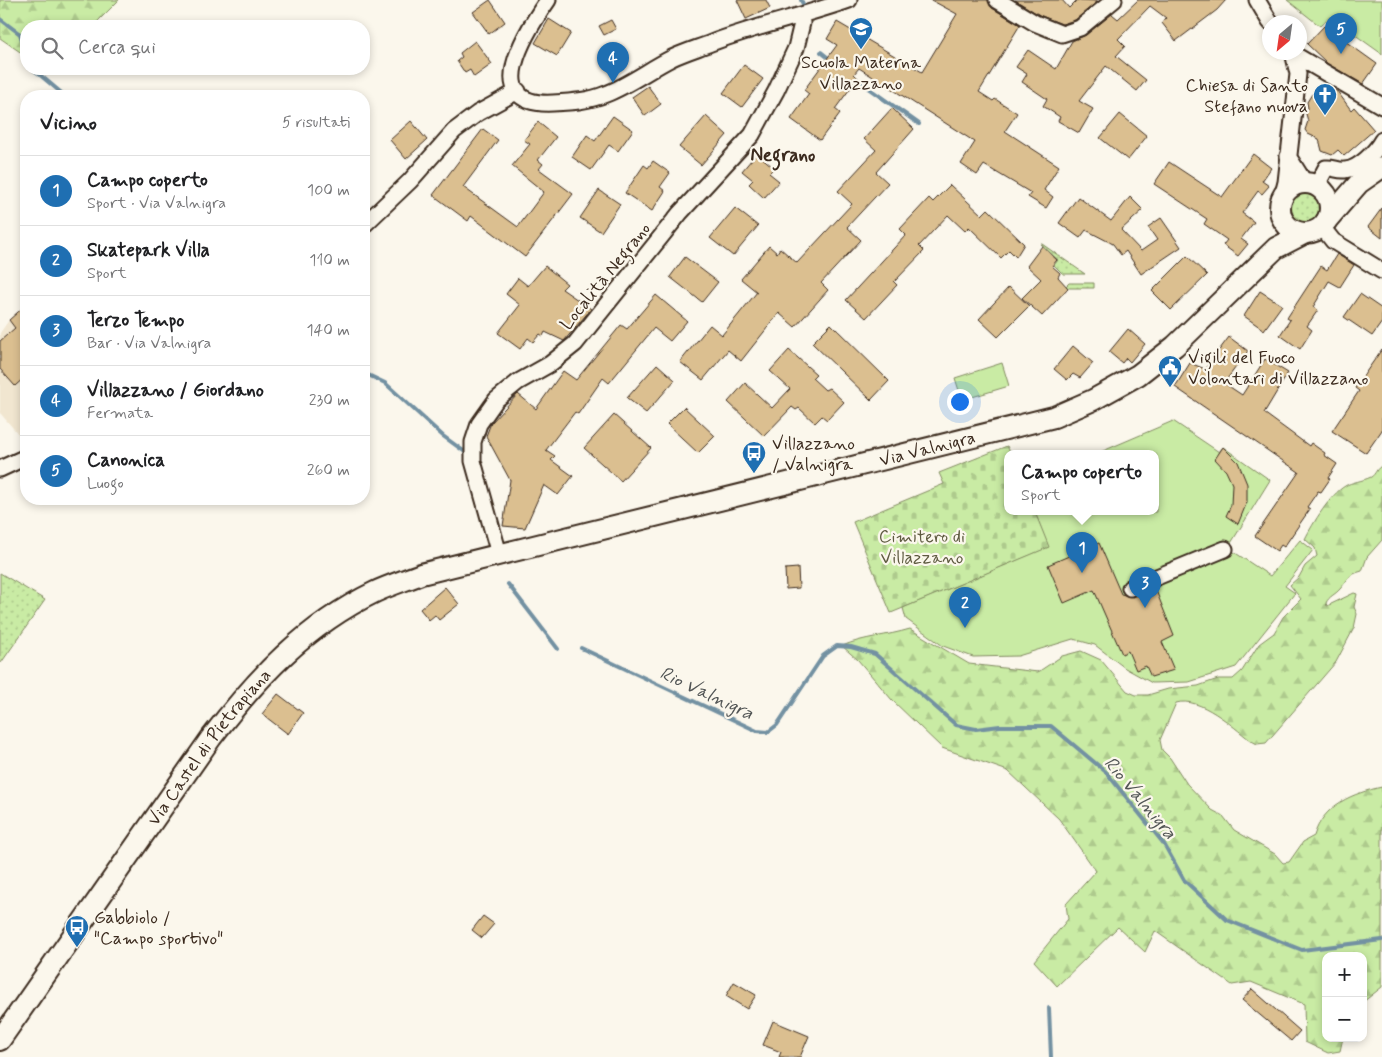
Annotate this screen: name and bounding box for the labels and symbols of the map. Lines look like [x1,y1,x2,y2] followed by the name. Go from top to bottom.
[1325,13,1357,54] pin: 5
[1262,15,1307,60] north arrow
[848,16,874,50] school or university icon: Scuola Materna Villazzano
[597,42,629,83] pin: 4
[801,51,921,96] place label: Scuola Materna Villazzano
[1186,74,1308,119] place label: Chiesa di Santo Stefano nuova
[1312,82,1338,116] church icon: Chiesa di Santo Stefano nuova
[751,143,815,171] district label: Negrano
[555,218,658,337] street label: Località Negrano
[1188,346,1368,391] place label: Vigili del Fuoco Volontari di Villazzano
[1157,354,1183,388] public building icon: Vigili del Fuoco Volontari di Villazzano
[947,389,973,415] your location
[877,426,978,473] street label: Via Valnigra
[772,432,855,477] place label: Villazzano / Valnigra
[741,440,767,474] bus stop icon: Villazzano / Valnigra
[879,525,965,570] park label: Cimitero di Villazzano
[1066,532,1098,573] pin: 1
[1129,567,1161,608] pin: 3
[949,587,981,628] pin: 2
[655,661,758,726] water label: Rio Valnigra
[142,664,277,831] street label: Via Castel di Pietrapiana
[1098,751,1182,845] water label: Rio Valnigra
[94,906,223,951] place label: Gabbiolo / "Campo sportivo"
[64,914,90,948] bus stop icon: Gabbiolo / "Campo sportivo"

